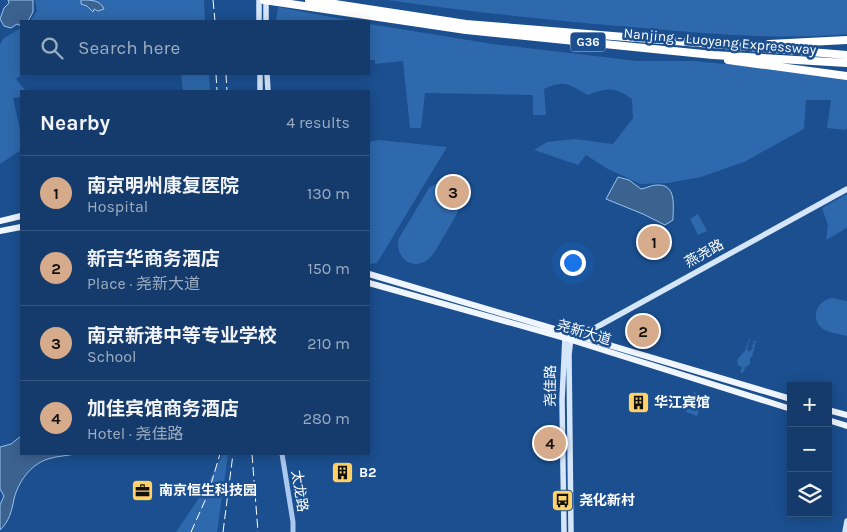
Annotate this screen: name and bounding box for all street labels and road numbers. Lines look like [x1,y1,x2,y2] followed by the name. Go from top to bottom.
[623,25,817,58] street label: Nanjing - Luoyang Expressway
[570,32,606,52] road number: G36
[682,236,727,271] street label: 燕尧路
[555,316,613,349] street label: 尧新大道
[542,365,559,407] street label: 尧佳路
[288,469,311,513] street label: 太龙路

